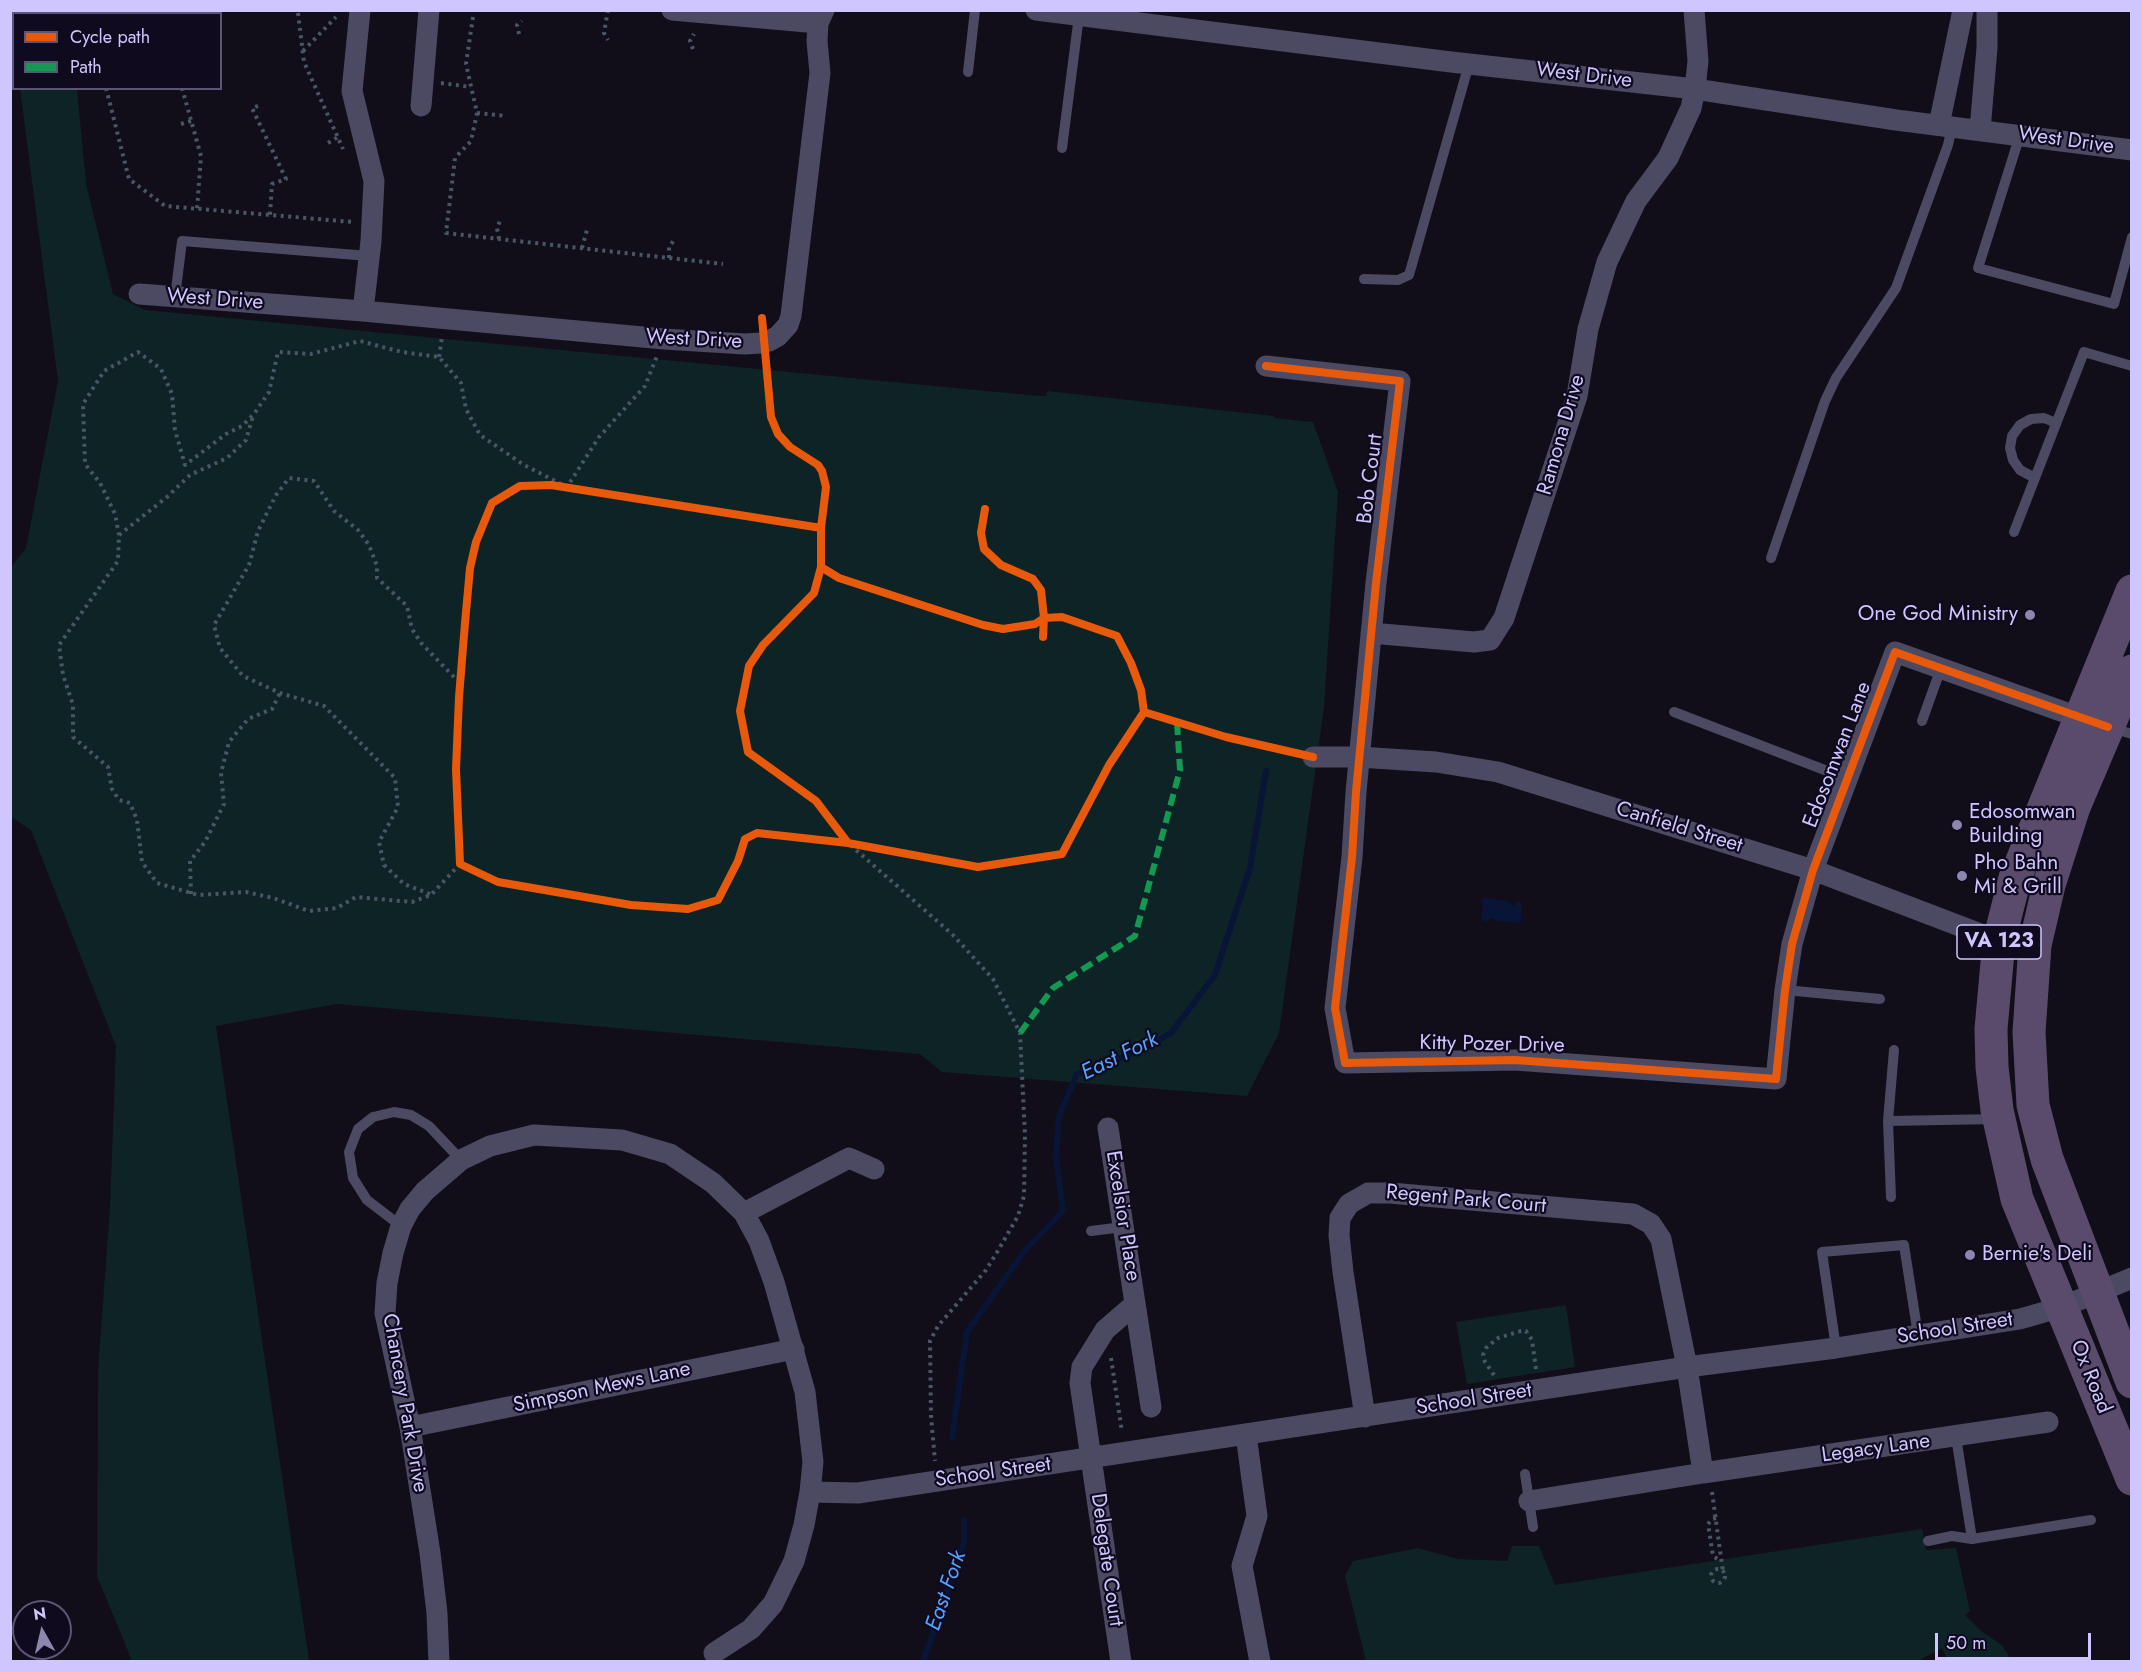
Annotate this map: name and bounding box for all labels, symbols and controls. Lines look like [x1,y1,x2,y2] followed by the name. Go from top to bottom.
[12,12,222,90] legend
[70,24,150,50] text: Cycle path
[70,54,102,80] text: Path
[1535,58,1633,94] street label: West Drive
[2017,122,2115,160] street label: West Drive
[166,284,264,316] street label: West Drive
[645,325,743,355] street label: West Drive
[1533,372,1591,498] street label: Ramona Drive
[1353,433,1389,525] street label: Bob Court
[1858,602,2018,628] place label: One God Ministry
[2023,608,2037,622] marker: One God Ministry
[1799,678,1877,832] street label: Edosomwan Lane
[1613,797,1745,859] street label: Canfield Street
[1969,800,2076,850] place label: Edosomwan Building
[1950,818,1964,832] marker: Edosomwan Building
[1974,851,2062,901] place label: Pho Bahn Mi & Grill
[1955,869,1969,883] marker: Pho Bahn Mi & Grill
[1957,925,2041,959] road number: VA 123
[1077,1027,1163,1087] water label: East Fork
[1419,1031,1565,1059] street label: Kitty Pozer Drive
[1099,1149,1145,1283] street label: Excelsior Place
[1385,1180,1547,1220] street label: Regent Park Court
[1982,1242,2092,1268] place label: Bernie's Deli
[1963,1248,1977,1262] marker: Bernie's Deli
[1895,1307,2015,1351] street label: School Street
[376,1312,432,1494] street label: Chancery Park Drive
[2064,1337,2116,1417] street label: Ox Road
[511,1357,693,1419] street label: Simpson Mews Lane
[1414,1378,1534,1422] street label: School Street
[1820,1429,1932,1469] street label: Legacy Lane
[933,1452,1053,1494] street label: School Street
[1084,1492,1128,1628] street label: Delegate Court
[921,1548,973,1634] water label: East Fork
[12,1600,72,1660] north arrow
[32,1601,48,1626] text: N
[1938,1621,2094,1659] scale bar
[1946,1630,1986,1656] text: 50 m

